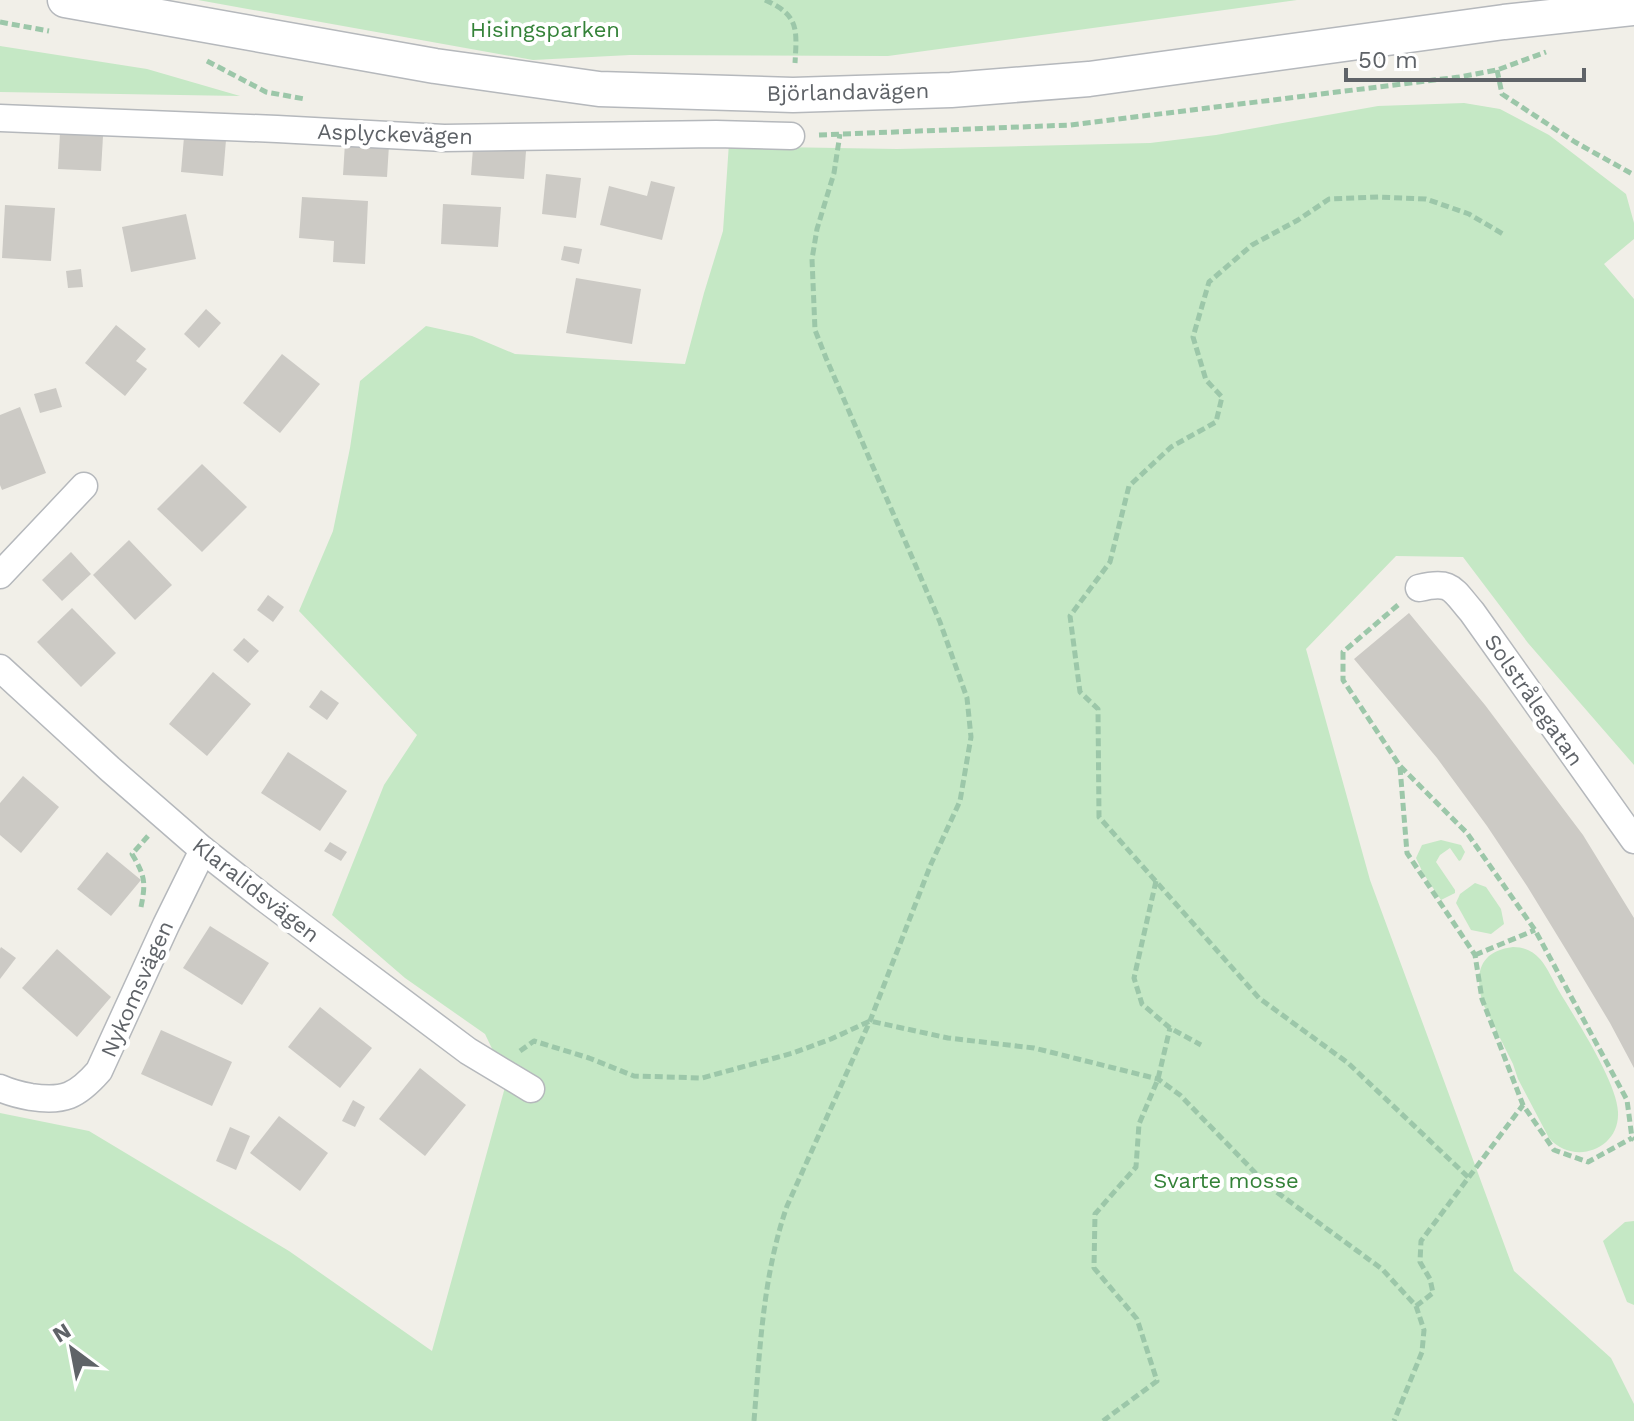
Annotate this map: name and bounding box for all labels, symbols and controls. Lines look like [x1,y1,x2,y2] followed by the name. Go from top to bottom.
[470,17,620,42] park label: Hisingsparken
[1346,32,1584,82] scale bar
[1358,46,1418,74] text: 50 m
[766,78,930,106] street label: Björlandavägen
[317,119,473,149] street label: Asplyckevägen
[1479,630,1589,770] street label: Solstrålegatan
[188,833,324,947] street label: Klaralidsvägen
[96,917,178,1061] street label: Nykomsvägen
[1153,1168,1299,1193] park label: Svarte mosse
[32,1309,112,1389] north arrow
[48,1318,75,1347] text: N

